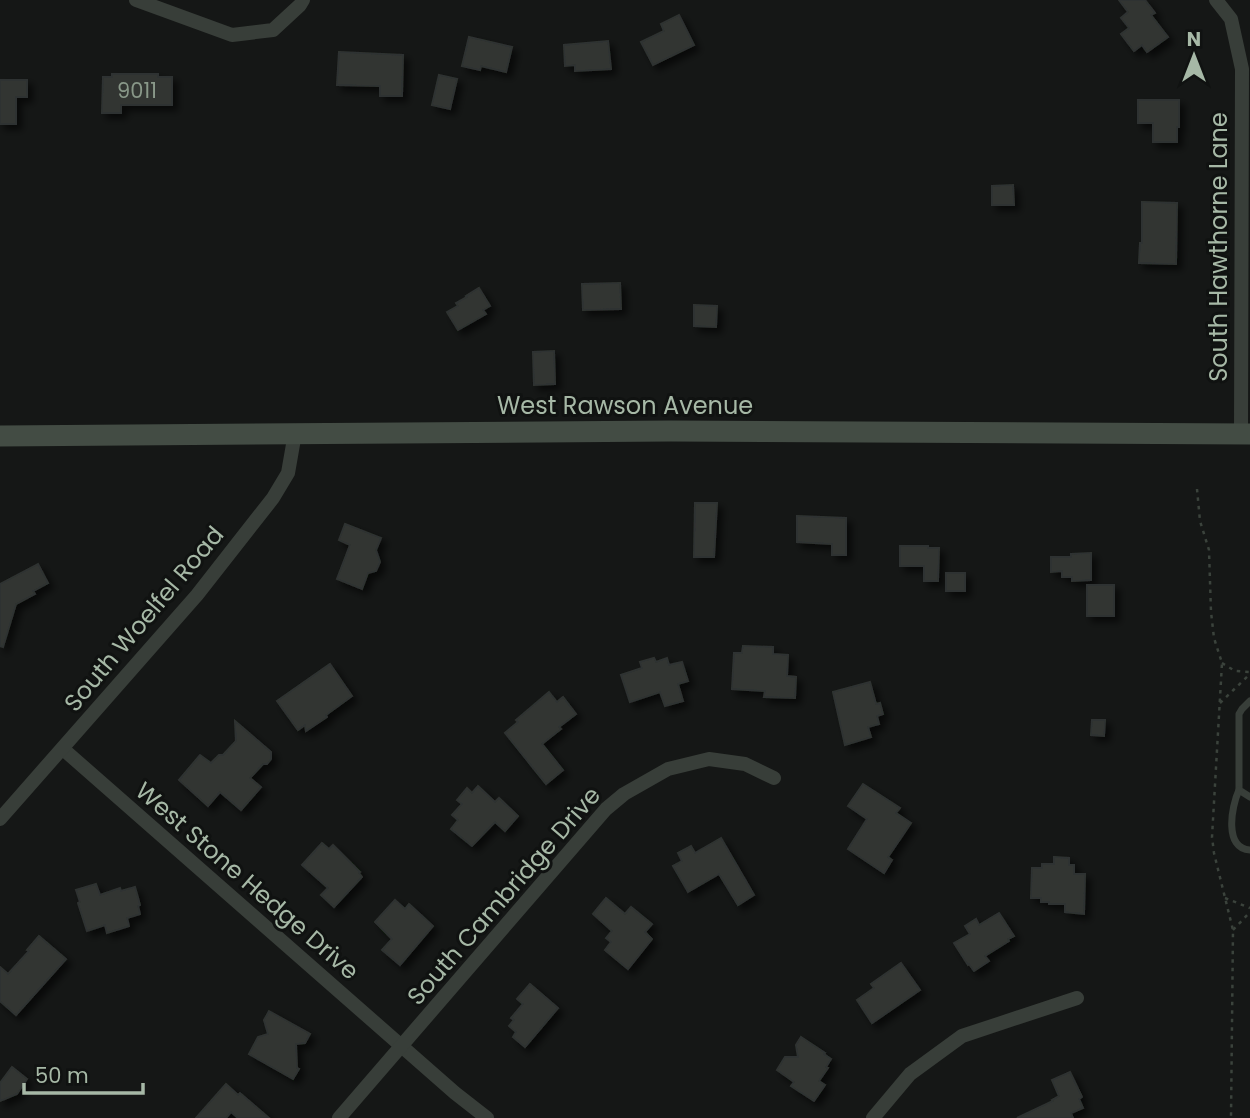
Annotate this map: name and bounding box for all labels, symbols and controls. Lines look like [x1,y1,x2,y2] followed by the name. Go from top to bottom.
[1159,21,1229,91] north arrow
[1187,26,1201,53] text: N
[117,76,157,105] house number: 9011
[1202,112,1235,382] street label: South Hawthorne Lane
[497,389,753,422] street label: West Rawson Avenue
[56,519,231,718] street label: South Woelfel Road
[129,774,366,987] street label: West Stone Hedge Drive
[399,779,608,1012] street label: South Cambridge Drive
[24,1052,144,1096] scale bar
[35,1061,89,1090] text: 50 m

